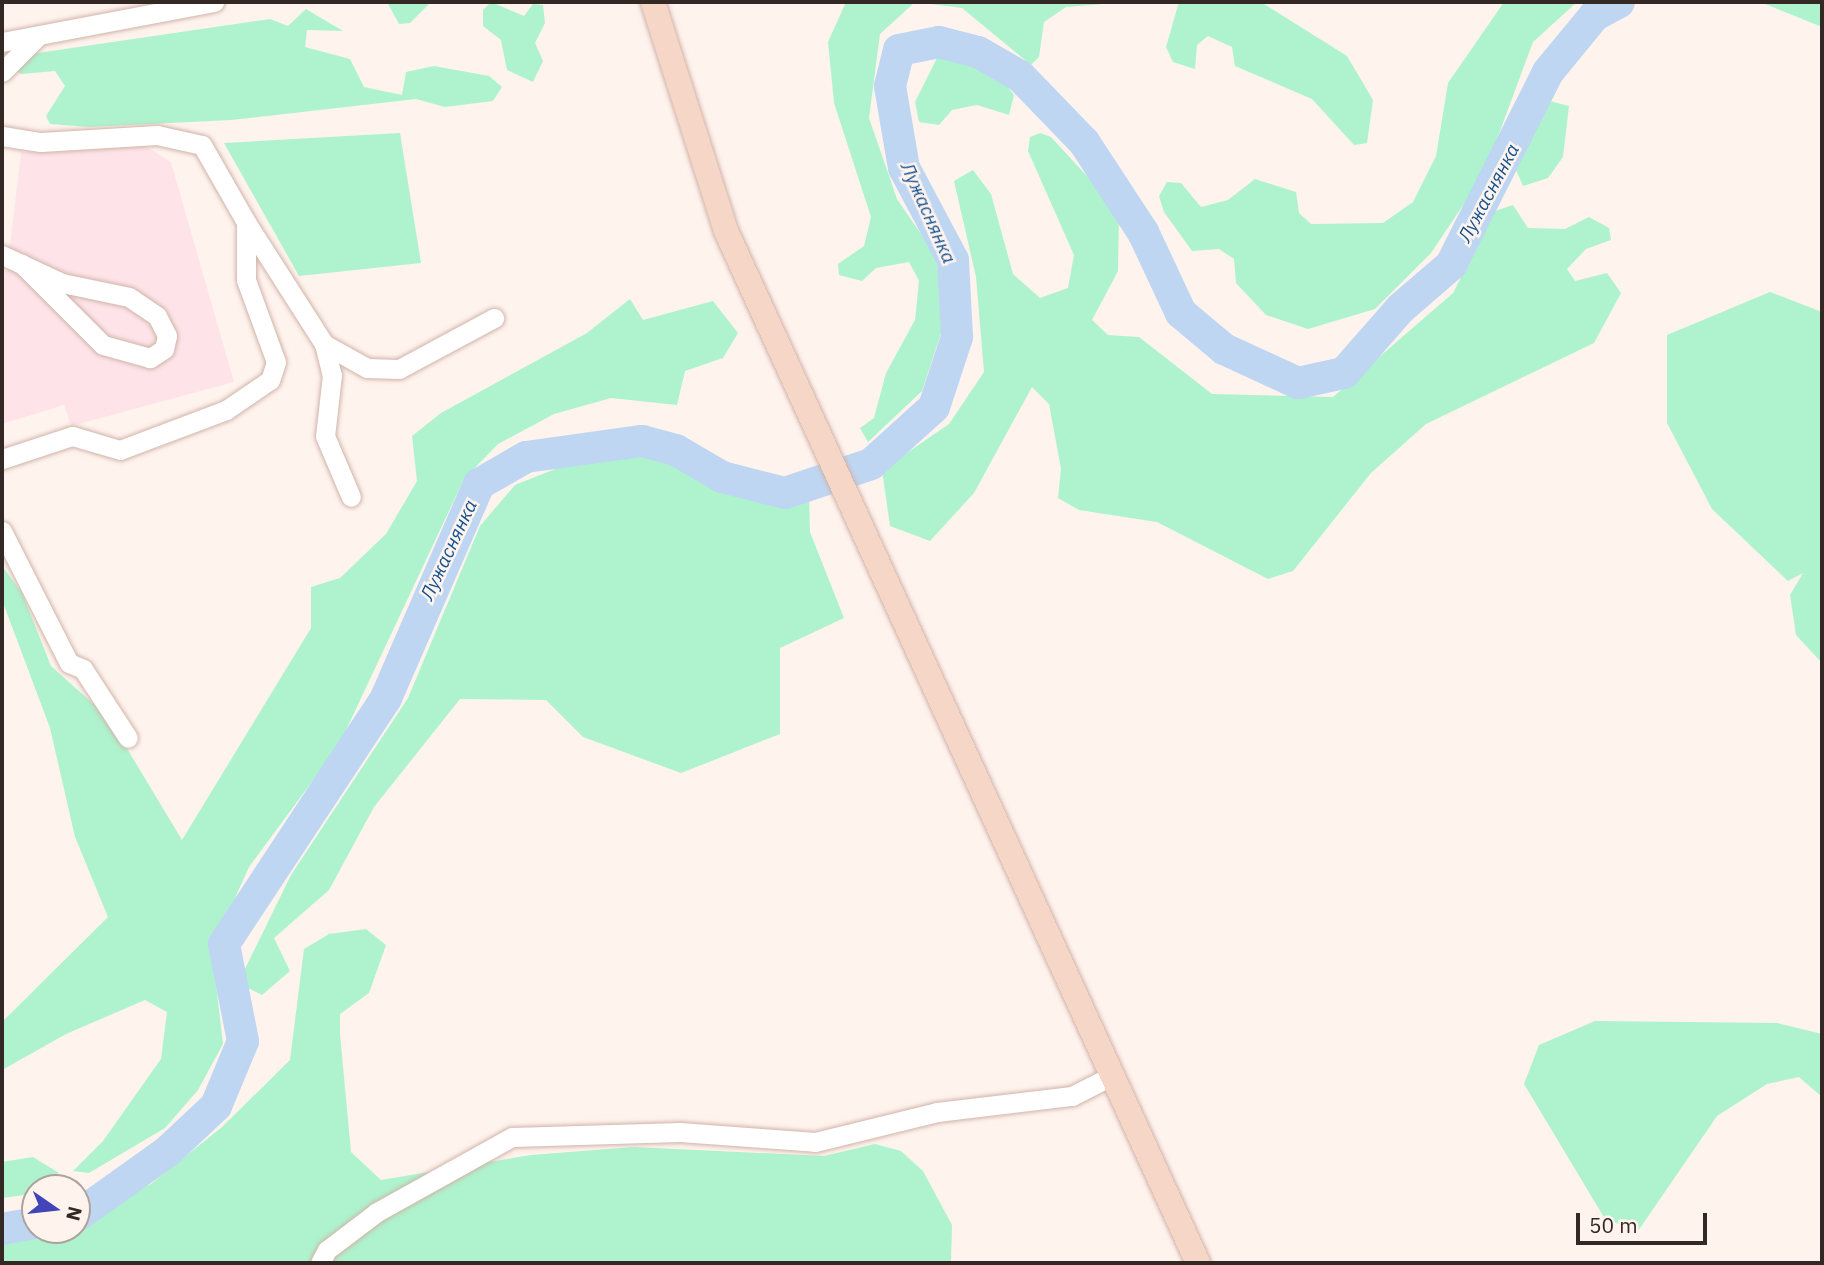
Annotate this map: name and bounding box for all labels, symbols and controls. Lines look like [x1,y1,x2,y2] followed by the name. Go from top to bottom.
[1454,140,1524,246] water label: Лужаснянка
[896,159,960,267] water label: Лужаснянка
[416,496,482,604] water label: Лужаснянка
[21,1174,91,1244] north arrow
[1579,1198,1710,1242] scale bar
[61,1204,88,1223] text: N
[1589,1211,1638,1239] text: 50 m

